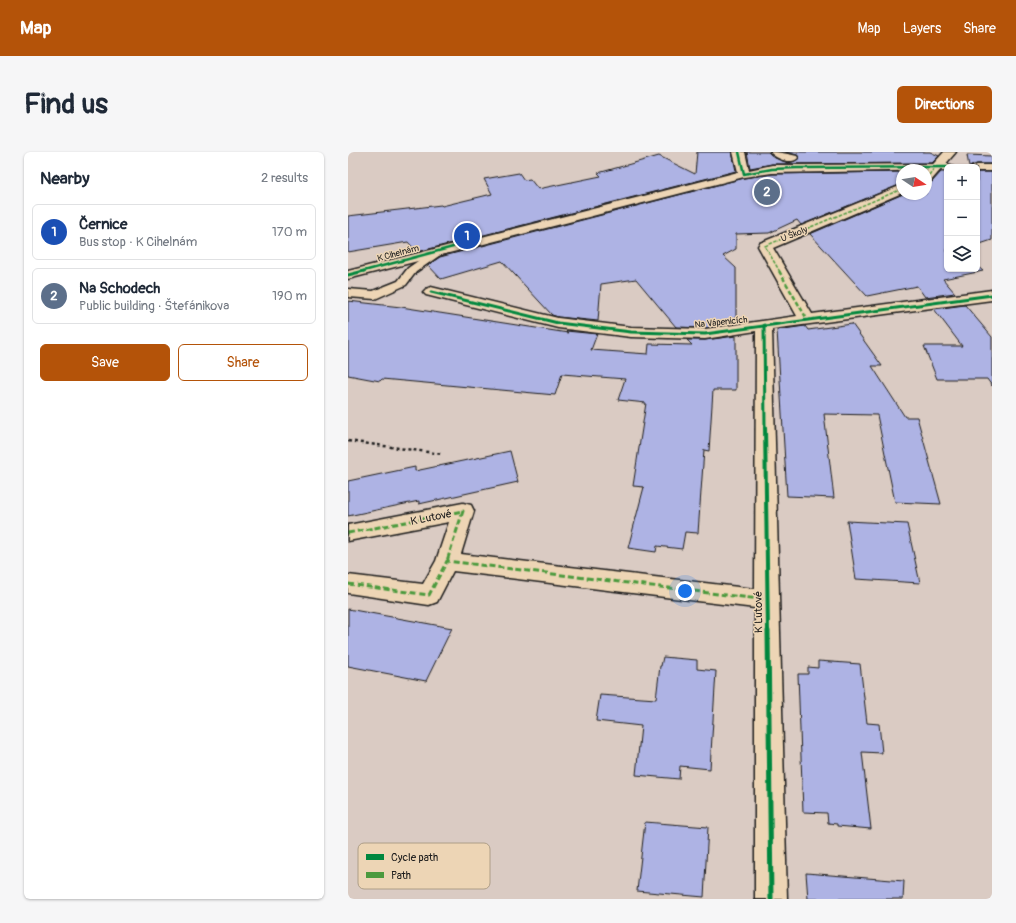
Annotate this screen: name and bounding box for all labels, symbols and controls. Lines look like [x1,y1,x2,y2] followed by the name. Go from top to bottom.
[20,16,51,40] text: Map
[858,20,881,37] text: Map
[903,20,941,37] text: Layers
[963,20,996,37] text: Share
[897,86,992,123] button: Directions
[24,87,108,122] text: Find us
[896,164,932,200] north arrow
[944,164,980,272] map controls
[944,164,980,200] button: +
[40,168,89,189] text: Nearby
[261,170,308,186] text: 2 results
[754,177,780,207] pin: 2
[944,200,980,236] button: −
[79,215,127,234] text: Černice
[454,221,480,251] pin: 1
[779,223,809,245] street label: U Školy
[51,224,57,240] text: 1
[272,224,307,240] text: 170 m
[79,234,197,250] text: Bus stop · K Cihelnám
[944,236,980,272] button: layers
[376,243,420,264] street label: K Cihelnám
[79,279,160,298] text: Na Schodech
[50,288,58,304] text: 2
[272,288,307,304] text: 190 m
[79,298,229,314] text: Public building · Štefánikova
[694,314,748,331] street label: Na Vápenicích
[40,344,170,381] button: Save
[178,344,308,381] button: Share
[409,507,453,528] street label: K Lutové
[675,581,695,601] your location
[752,591,765,633] street label: K Lutové
[358,843,490,889] legend
[391,851,438,864] text: Cycle path
[391,869,411,882] text: Path

